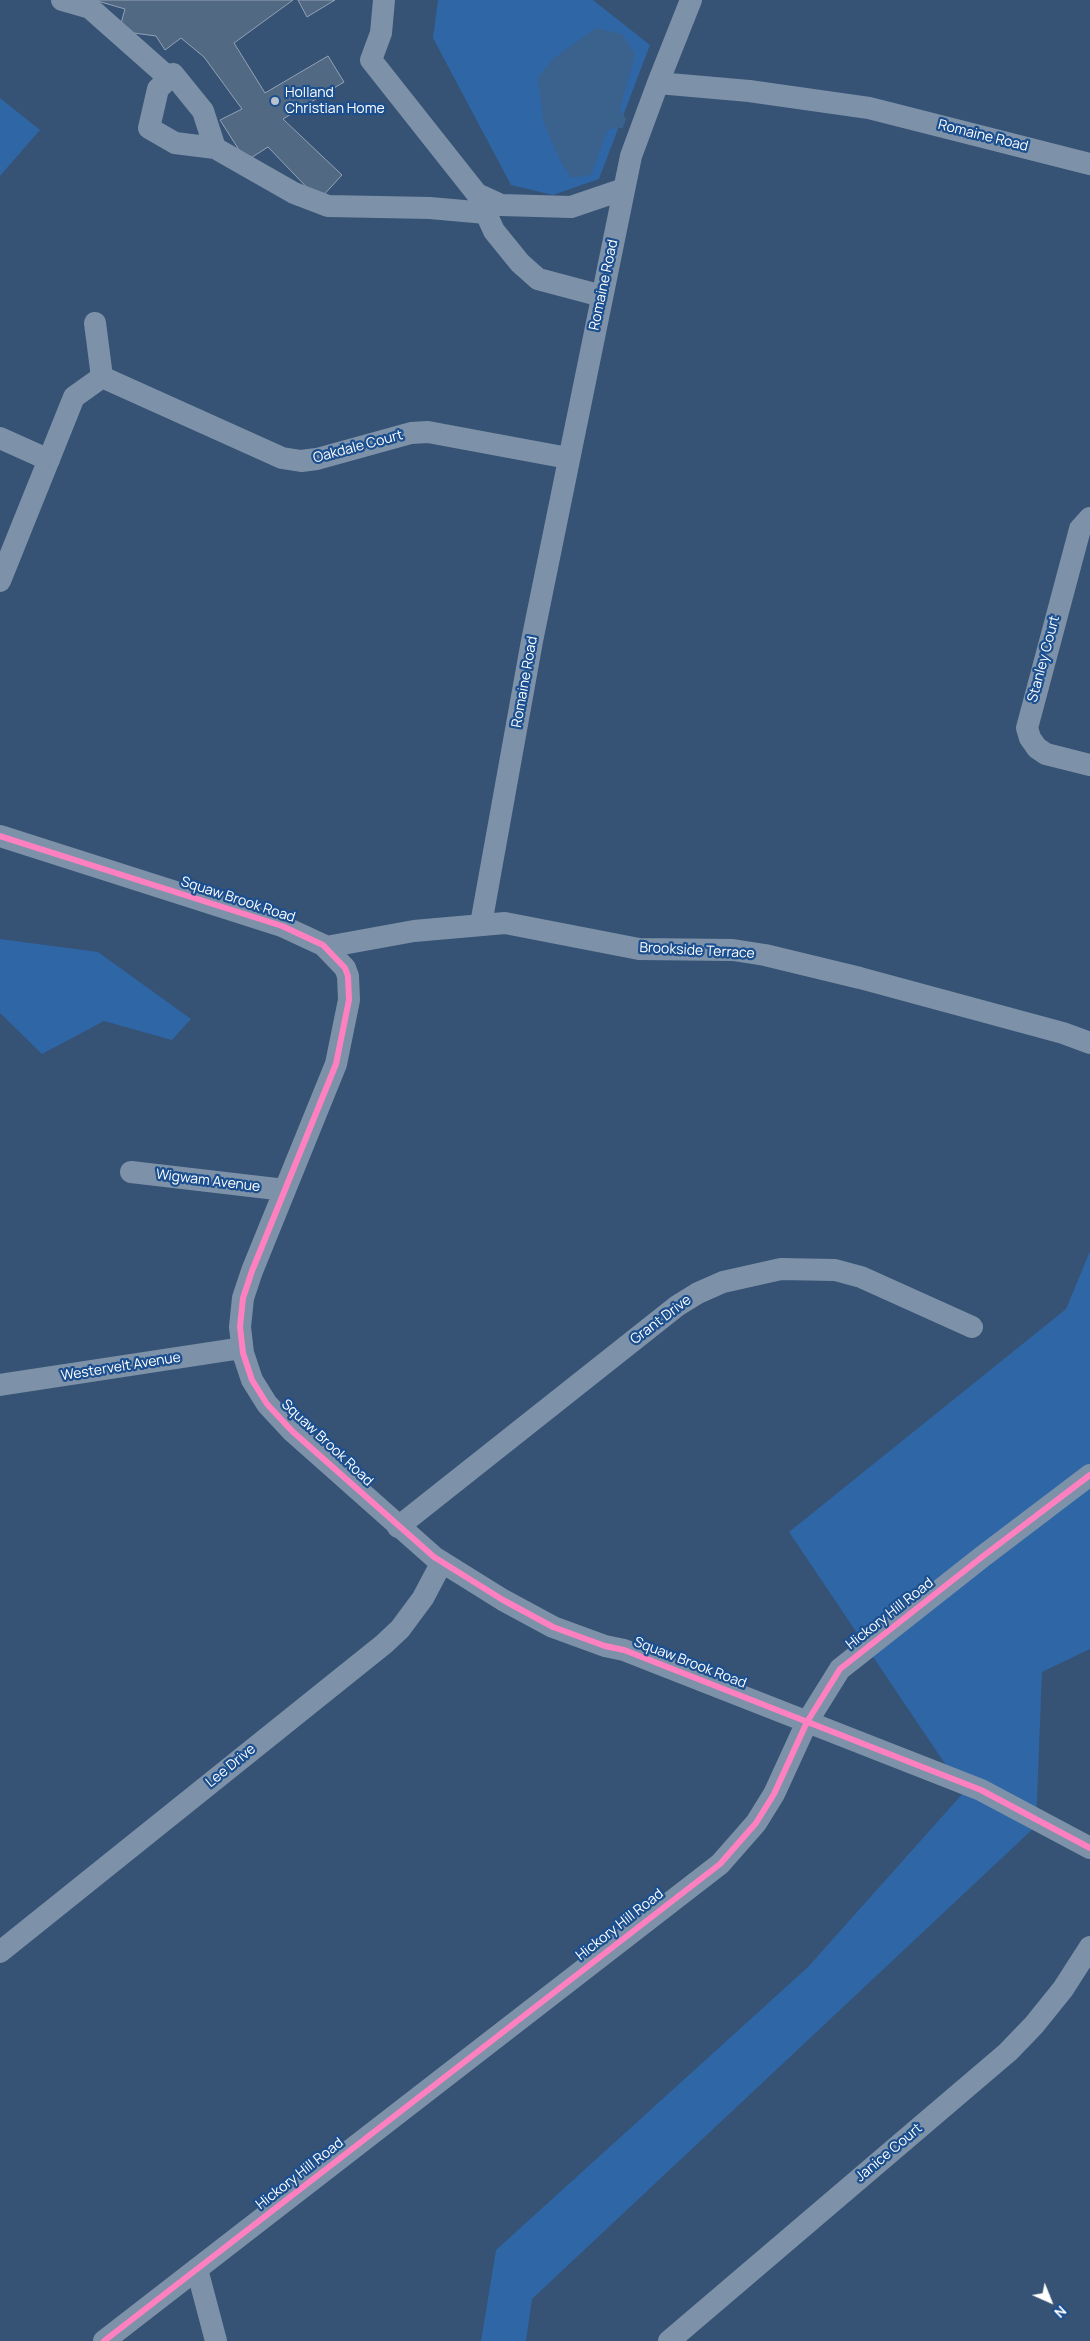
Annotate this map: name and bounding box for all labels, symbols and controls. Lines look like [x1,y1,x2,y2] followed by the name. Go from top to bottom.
[285,85,385,118] place label: Holland Christian Home
[269,95,281,107] marker: Holland Christian Home
[936,117,1030,155] street label: Romaine Road
[586,238,622,332] street label: Romaine Road
[311,427,405,467] street label: Oakdale Court
[1024,614,1064,704] street label: Stanley Court
[509,635,541,729] street label: Romaine Road
[179,874,297,926] street label: Squaw Brook Road
[639,940,755,962] street label: Brookside Terrace
[155,1166,261,1196] street label: Wigwam Avenue
[627,1292,695,1348] street label: Grant Drive
[60,1349,182,1385] street label: Westervelt Avenue
[278,1396,376,1490] street label: Squaw Brook Road
[843,1575,937,1653] street label: Hickory Hill Road
[631,1634,749,1692] street label: Squaw Brook Road
[203,1741,259,1791] street label: Lee Drive
[573,1886,667,1964] street label: Hickory Hill Road
[852,2120,926,2186] street label: Janice Court
[253,2135,347,2213] street label: Hickory Hill Road
[1025,2276,1075,2326] north arrow
[1051,2302,1071,2322] text: N

